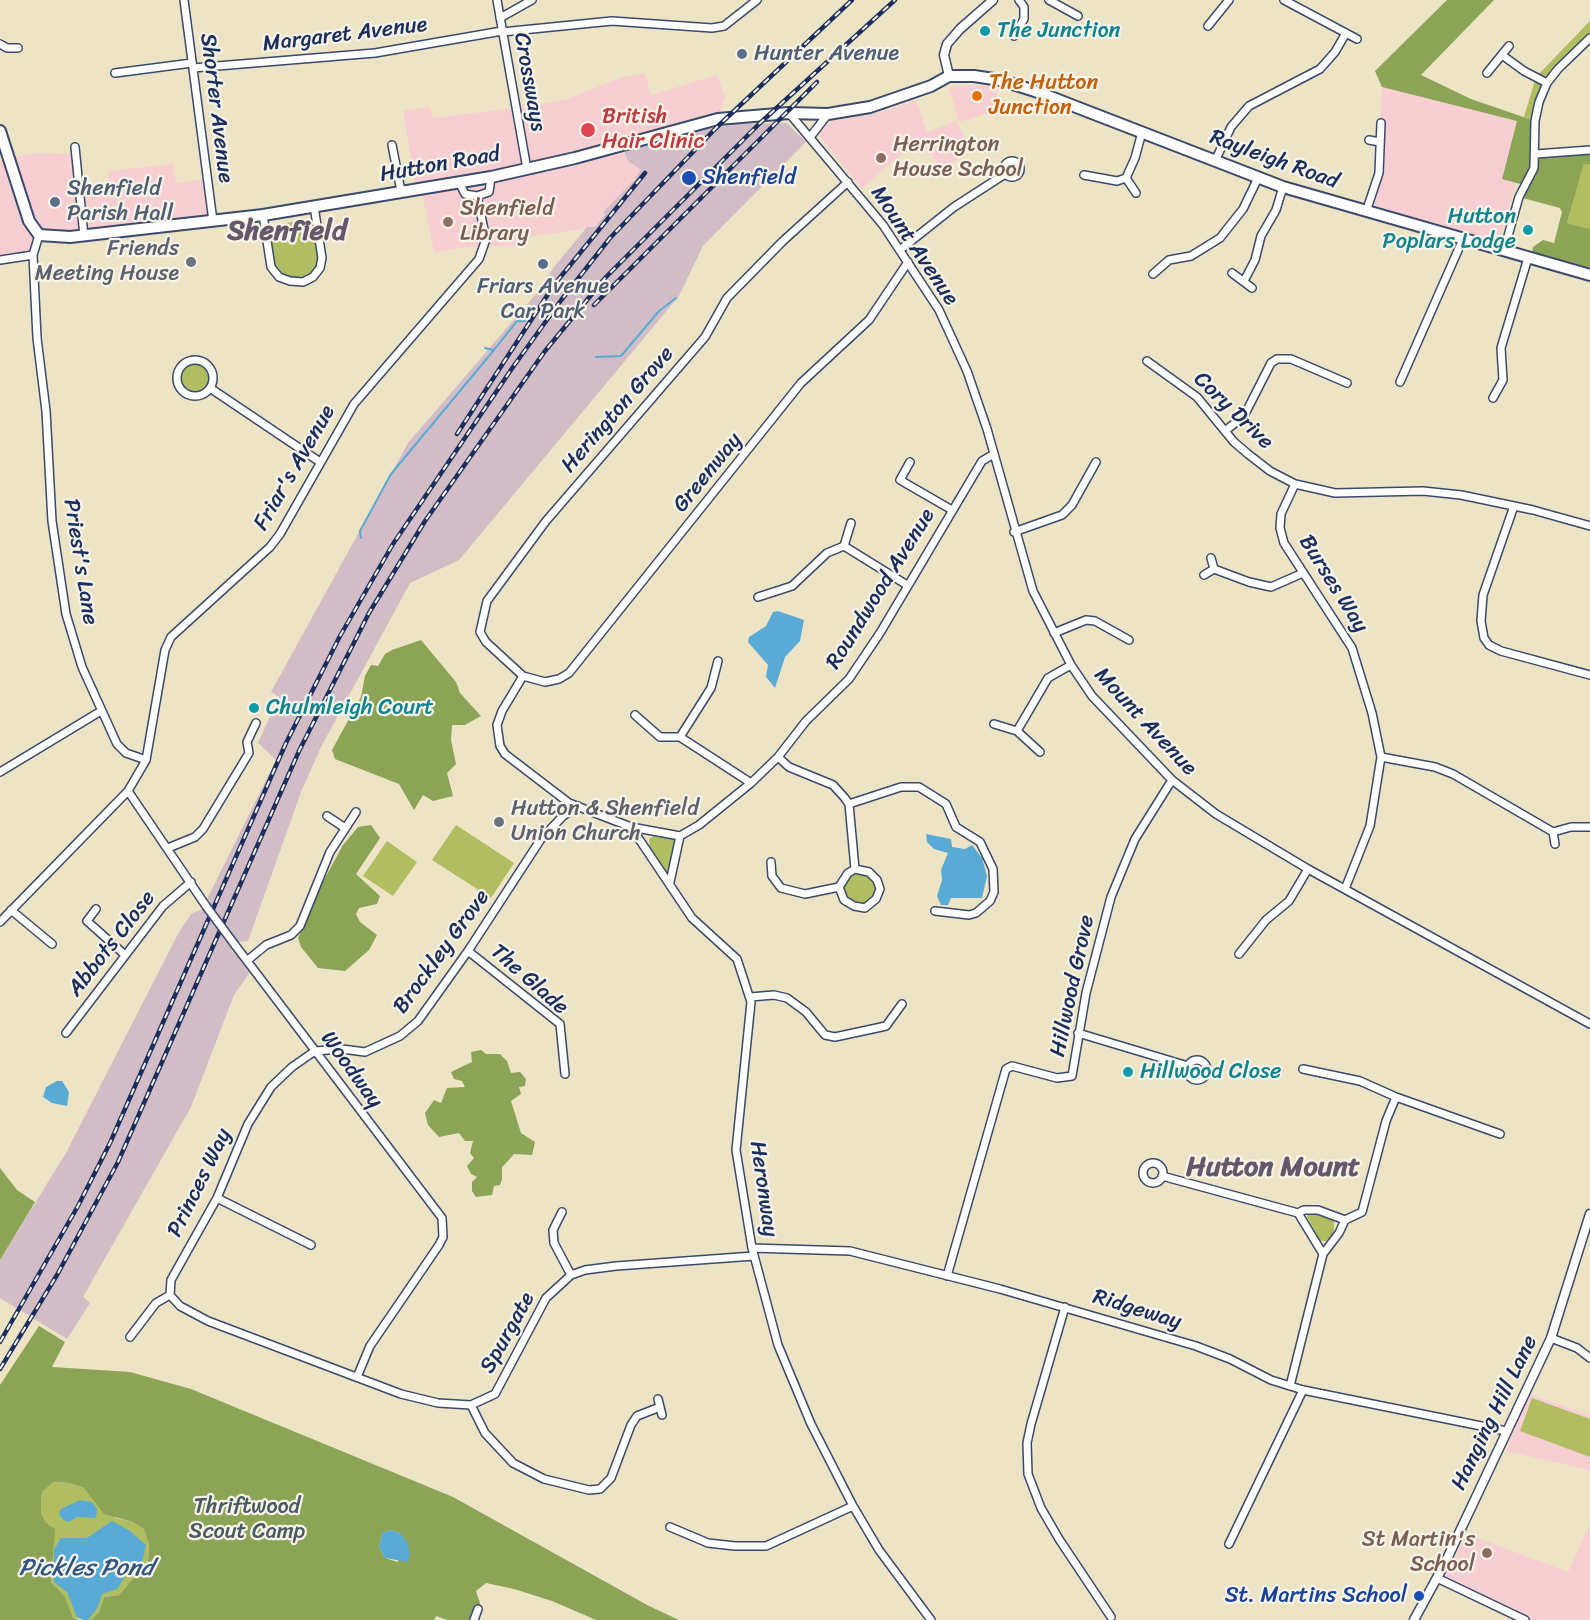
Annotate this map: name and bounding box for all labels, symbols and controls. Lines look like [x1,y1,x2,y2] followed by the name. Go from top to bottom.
[261,12,429,58] street label: Margaret Avenue
[997,18,1120,44] place label: The Junction
[978,24,992,38] marker: The Junction
[507,31,551,133] street label: Crossways
[194,32,238,184] street label: Shorter Avenue
[754,41,899,67] place label: Hunter Avenue
[735,47,749,61] marker: Hunter Avenue
[989,70,1098,122] place label: The Hutton Junction
[970,89,984,103] marker: The Hutton Junction
[602,104,704,156] place label: British Hair Clinic
[579,121,597,139] marker: British Hair Clinic
[1206,125,1342,195] street label: Rayleigh Road
[893,132,1023,184] place label: Herrington House School
[378,141,502,189] street label: Hutton Road
[874,151,888,165] marker: Herrington House School
[702,165,796,191] place label: Shenfield
[680,169,698,187] marker: Shenfield
[67,176,173,228] place label: Shenfield Parish Hall
[864,181,964,311] street label: Mount Avenue
[48,195,62,209] marker: Shenfield Parish Hall
[460,196,554,248] place label: Shenfield Library
[1382,204,1516,255] place label: Hutton Poplars Lodge
[227,215,347,249] district label: Shenfield
[441,215,455,229] marker: Shenfield Library
[1521,223,1535,237] marker: Hutton Poplars Lodge
[35,236,179,288] place label: Friends Meeting House
[184,255,198,269] marker: Friends Meeting House
[536,257,550,271] marker: Friars Avenue Car Park
[477,274,609,326] place label: Friars Avenue Car Park
[556,342,680,478] street label: Herington Grove
[1188,366,1278,456] street label: Cory Drive
[248,401,342,535] street label: Friar's Avenue
[668,428,748,518] street label: Greenway
[57,497,103,627] street label: Priest's Lane
[821,504,941,674] street label: Roundwood Avenue
[1293,530,1373,638] street label: Burses Way
[1088,662,1202,782] street label: Mount Avenue
[266,695,434,721] place label: Chulmleigh Court
[247,701,261,715] marker: Chulmleigh Court
[511,796,699,848] place label: Hutton & Shenfield Union Church
[492,815,506,829] marker: Hutton & Shenfield Union Church
[388,885,496,1019] street label: Brockley Grove
[63,886,161,1002] street label: Abbots Close
[1045,913,1101,1059] street label: Hillwood Grove
[485,939,573,1021] street label: The Glade
[314,1026,388,1114] street label: Woodway
[1140,1059,1281,1085] place label: Hillwood Close
[1121,1065,1135,1079] marker: Hillwood Close
[162,1124,238,1242] street label: Princes Way
[743,1139,783,1239] street label: Heronway
[1186,1151,1360,1185] district label: Hutton Mount
[1090,1284,1184,1336] street label: Ridgeway
[475,1288,541,1378] street label: Spurgate
[1446,1331,1544,1495] street label: Hanging Hill Lane
[189,1494,305,1546] park label: Thriftwood Scout Camp
[1362,1527,1475,1579] place label: St Martin's School
[1480,1546,1494,1560] marker: St Martin's School
[19,1555,153,1583] water label: Pickles Pond
[1225,1583,1407,1609] place label: St. Martins School
[1412,1589,1426,1603] marker: St. Martins School

